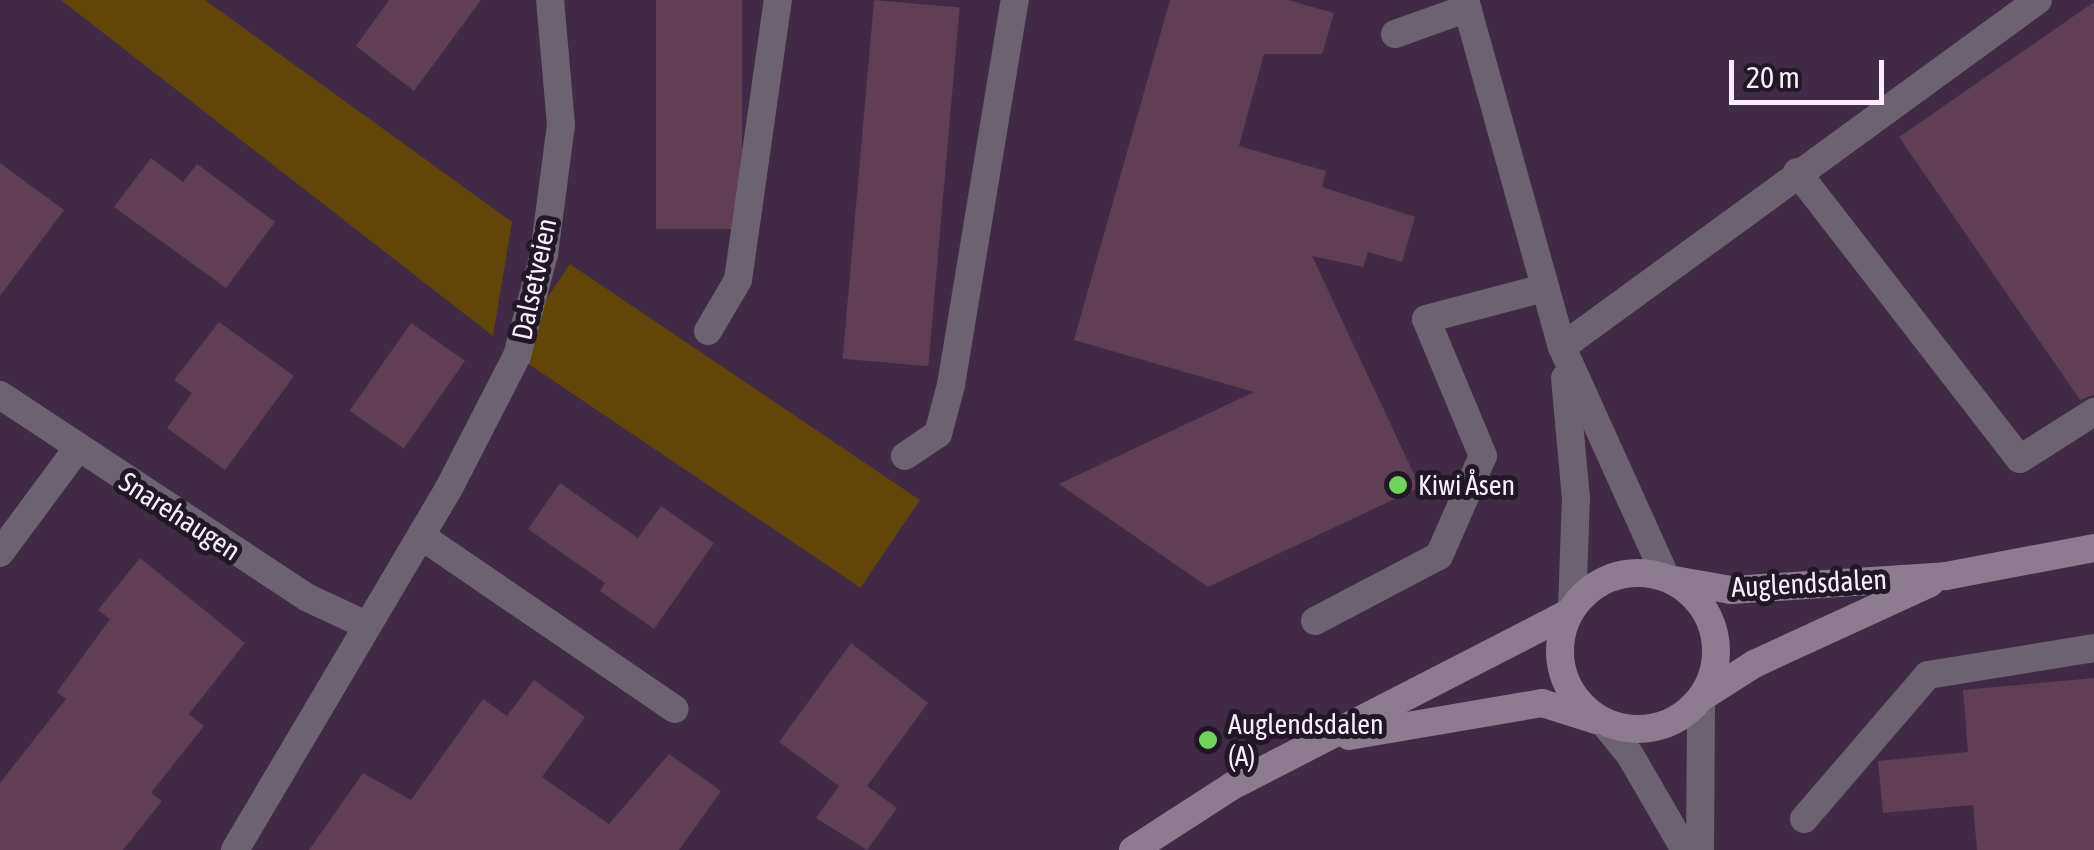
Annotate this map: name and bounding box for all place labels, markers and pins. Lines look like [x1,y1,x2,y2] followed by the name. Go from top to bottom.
[1418,468,1515,502] place label: Kiwi Åsen
[1387,474,1409,496] marker: Kiwi Åsen
[1228,707,1384,773] place label: Auglendsdalen (A)
[1197,729,1219,751] marker: Auglendsdalen (A)

